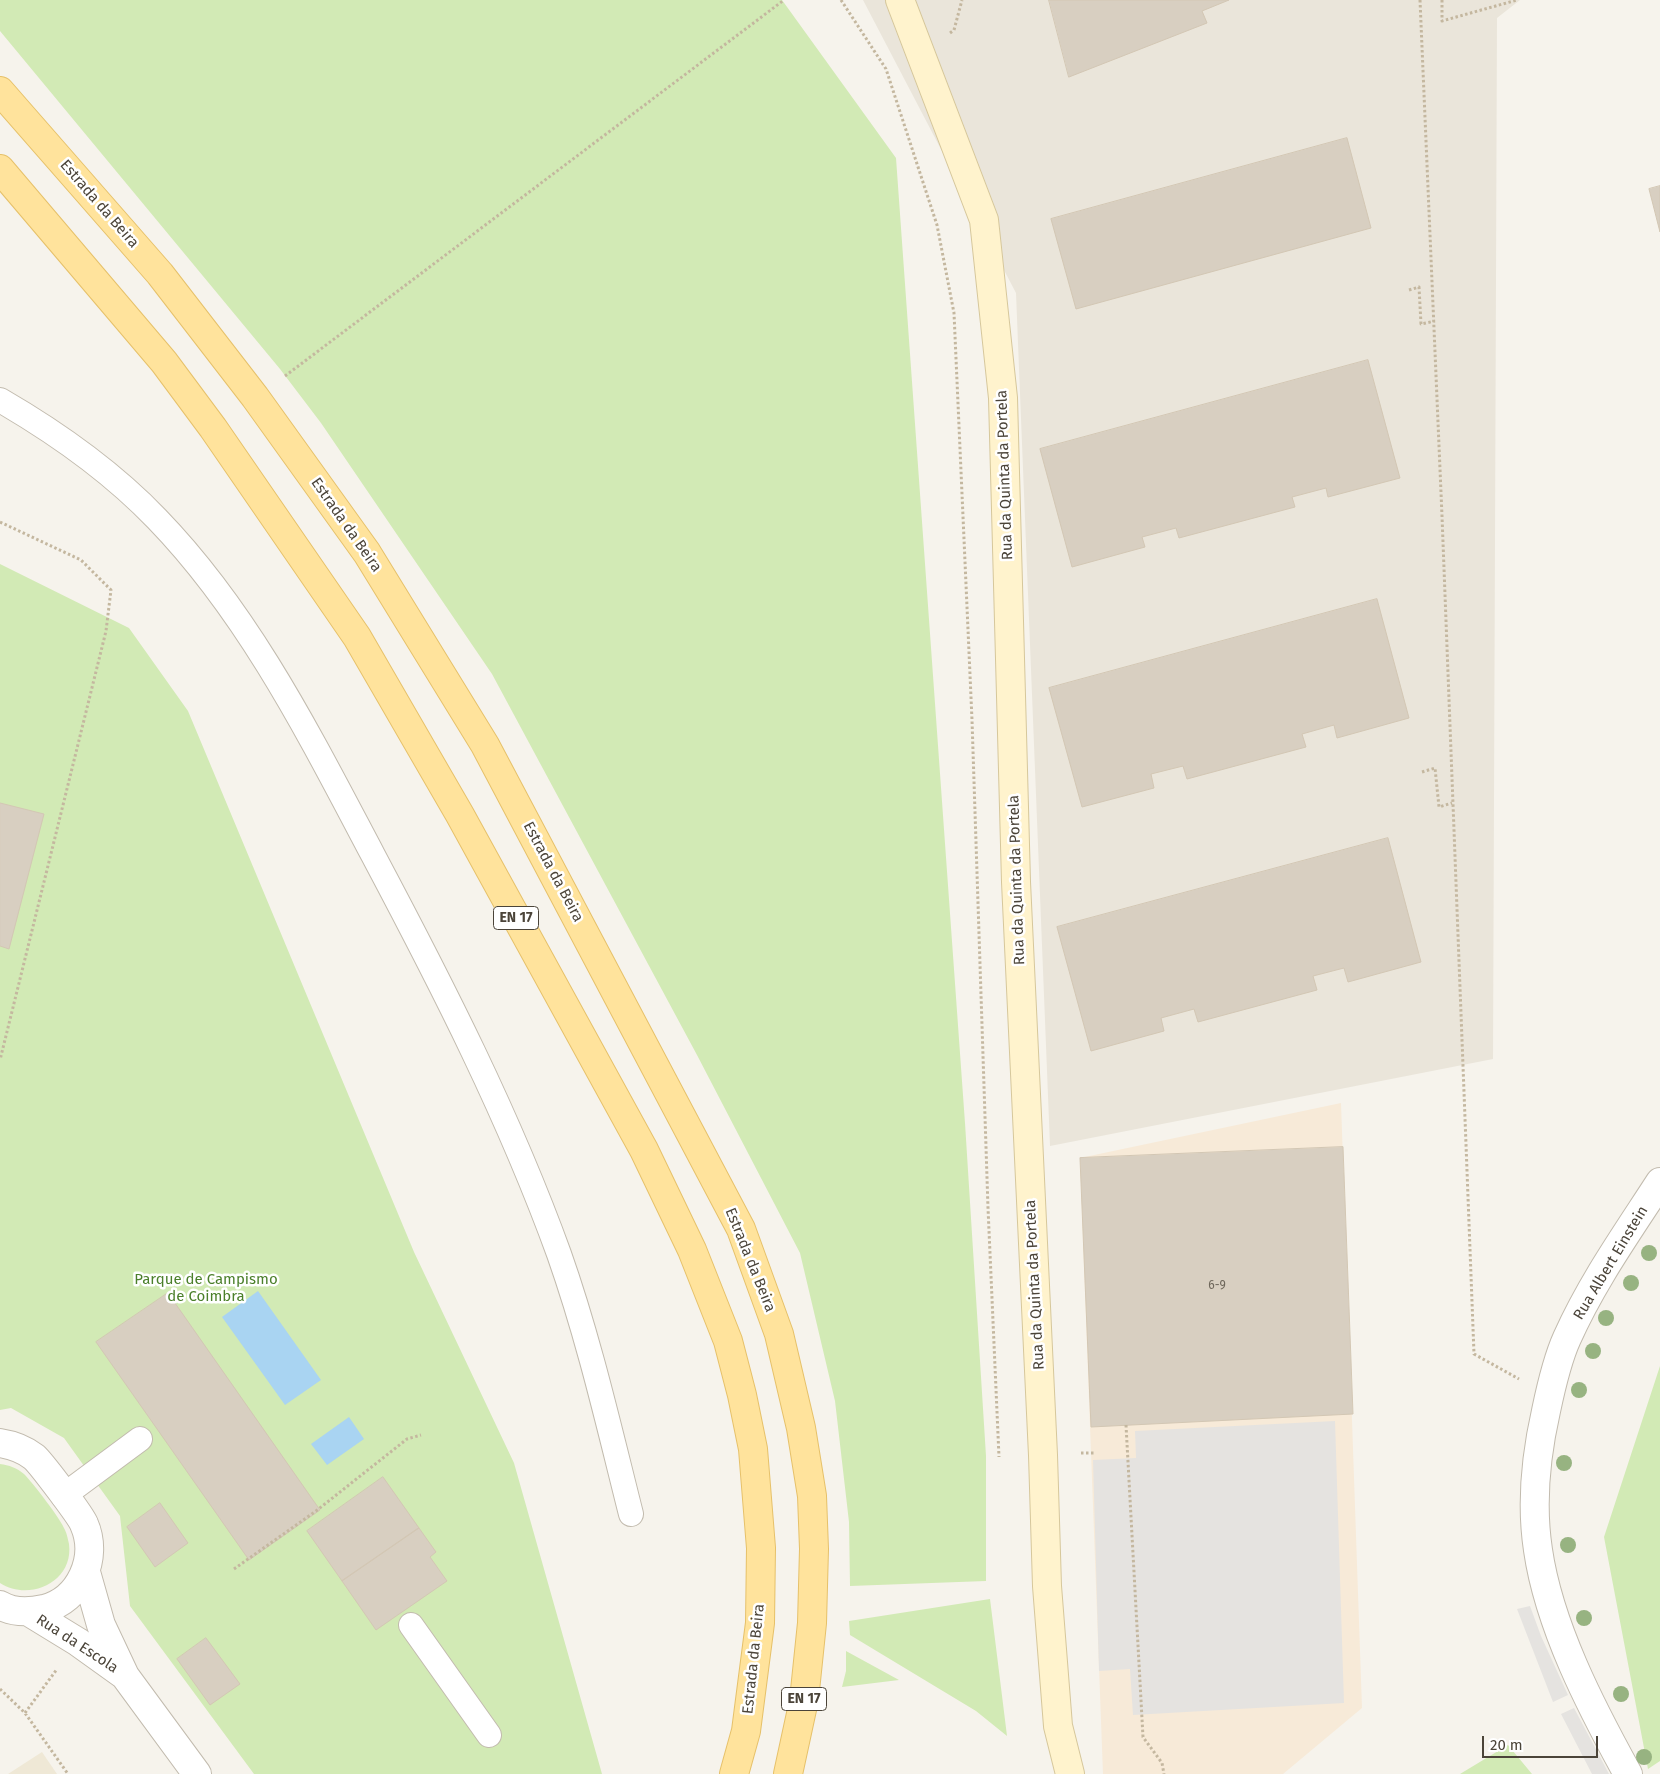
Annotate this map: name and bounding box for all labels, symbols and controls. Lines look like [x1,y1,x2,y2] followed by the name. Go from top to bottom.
[56,156,142,252] street label: Estrada da Beira
[993,390,1017,560] street label: Rua da Quinta da Portela
[307,474,385,576] street label: Estrada da Beira
[1005,795,1029,965] street label: Rua da Quinta da Portela
[519,819,587,925] street label: Estrada da Beira
[494,906,538,930] road number: EN 17
[1022,1199,1048,1371] street label: Rua da Quinta da Portela
[1570,1203,1652,1323] street label: Rua Albert Einstein
[721,1205,779,1315] street label: Estrada da Beira
[134,1271,278,1306] park label: Parque de Campismo de Coimbra
[1208,1279,1226,1293] house number: 6-9
[739,1603,769,1715] street label: Estrada da Beira
[33,1611,121,1677] street label: Rua da Escola
[782,1688,826,1710] road number: EN 17
[1485,1726,1601,1758] scale bar
[1490,1736,1523,1754] text: 20 m

